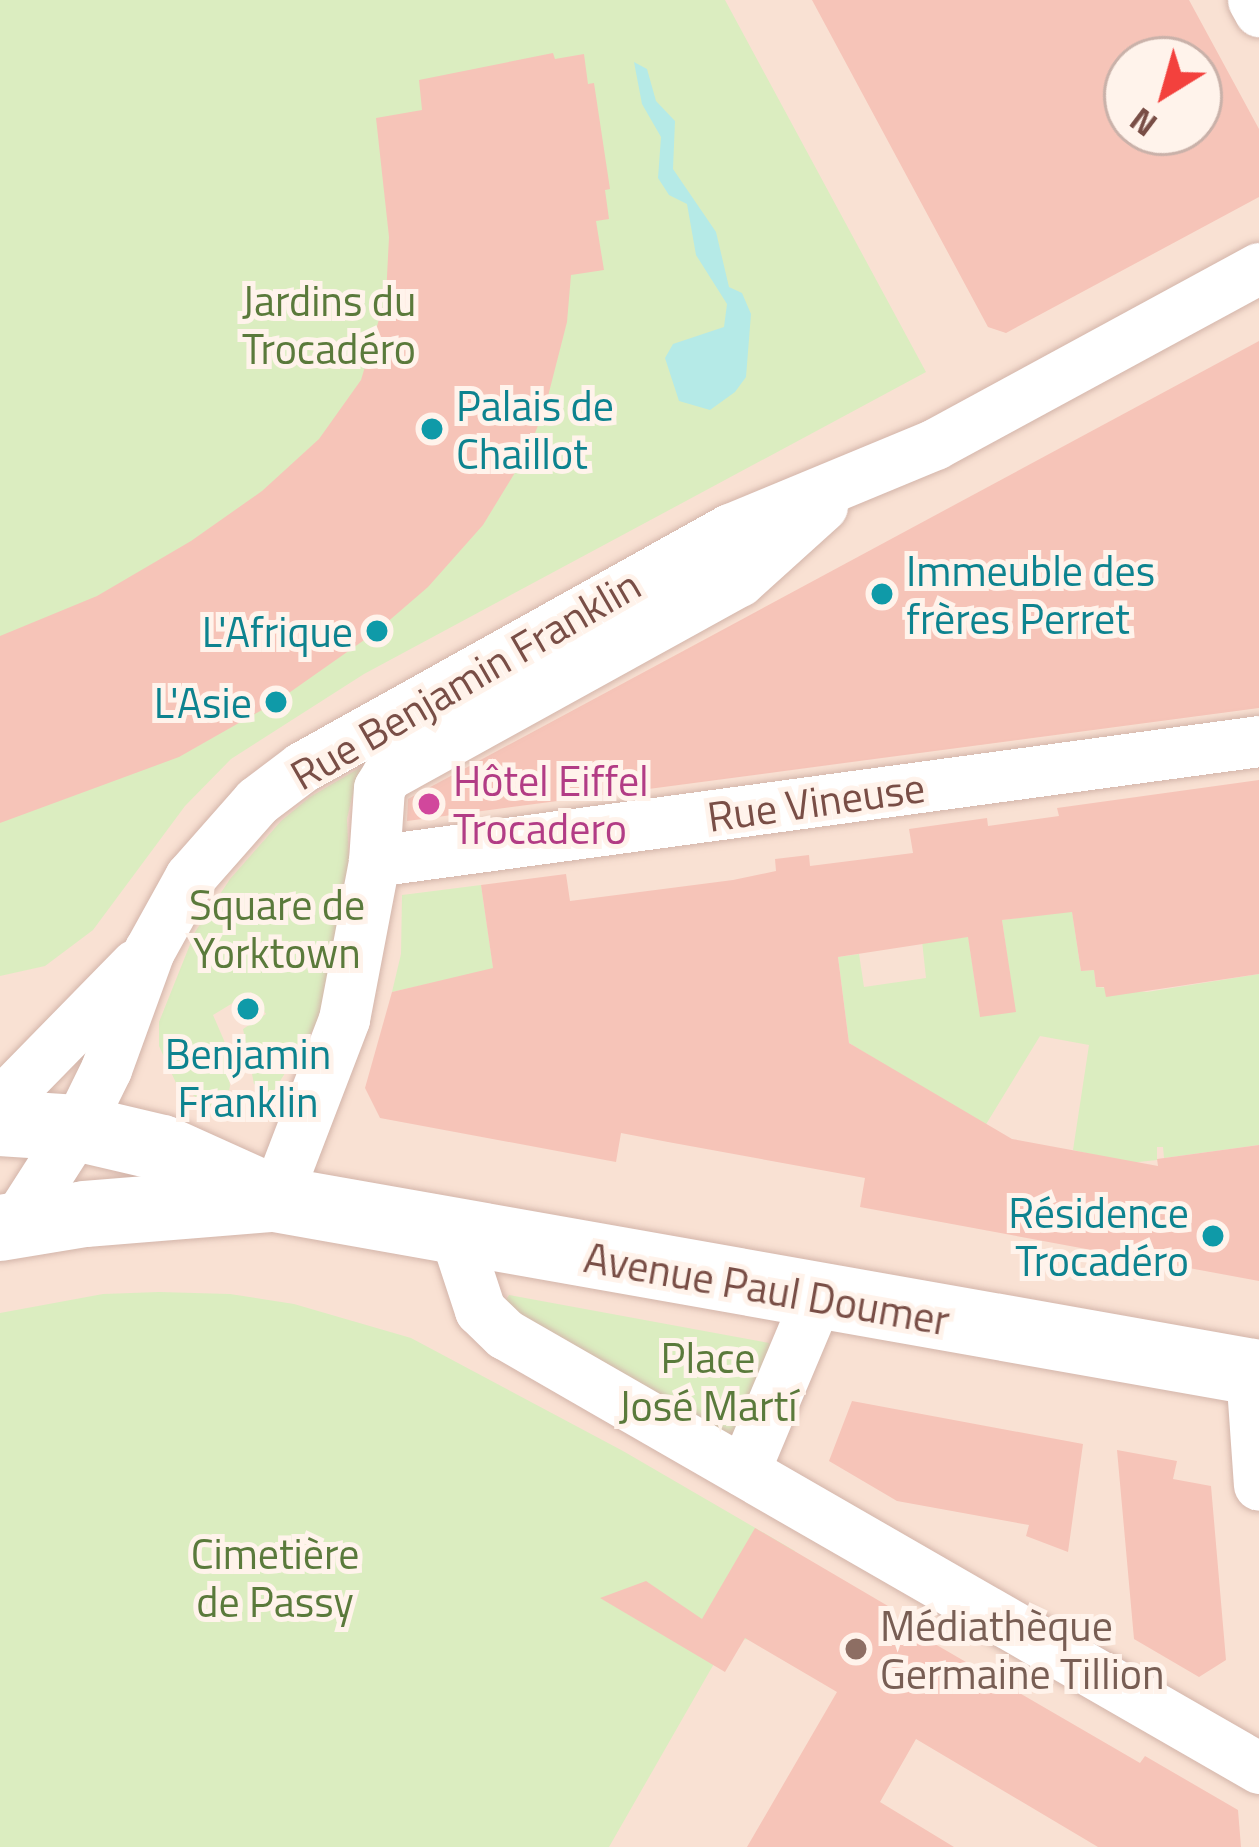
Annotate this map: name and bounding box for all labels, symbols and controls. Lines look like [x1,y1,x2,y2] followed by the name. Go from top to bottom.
[1103,36,1223,156] north arrow
[1119,96,1167,149] text: N
[242,275,416,374] park label: Jardins du Trocadéro
[456,380,614,478] place label: Palais de Chaillot
[419,416,445,442] marker: Palais de Chaillot
[906,545,1155,644] place label: Immeuble des frères Perret
[281,558,649,800] street label: Rue Benjamin Franklin
[869,581,895,607] marker: Immeuble des frères Perret
[202,606,353,656] place label: L'Afrique
[364,618,390,644] marker: L'Afrique
[154,677,252,727] place label: L'Asie
[263,689,289,715] marker: L'Asie
[453,755,649,854] place label: Hôtel Eiffel Trocadero
[704,761,928,841] street label: Rue Vineuse
[416,791,442,817] marker: Hôtel Eiffel Trocadero
[189,879,365,978] park label: Square de Yorktown
[235,996,261,1022] marker: Benjamin Franklin
[165,1028,331,1126] place label: Benjamin Franklin
[1008,1187,1189,1286] place label: Résidence Trocadéro
[1200,1223,1226,1249] marker: Résidence Trocadéro
[580,1231,954,1345] street label: Avenue Paul Doumer
[619,1332,797,1430] park label: Place José Martí
[191,1528,359,1626] park label: Cimetière de Passy
[880,1600,1165,1698] place label: Médiathèque Germaine Tillion
[843,1636,869,1662] marker: Médiathèque Germaine Tillion

